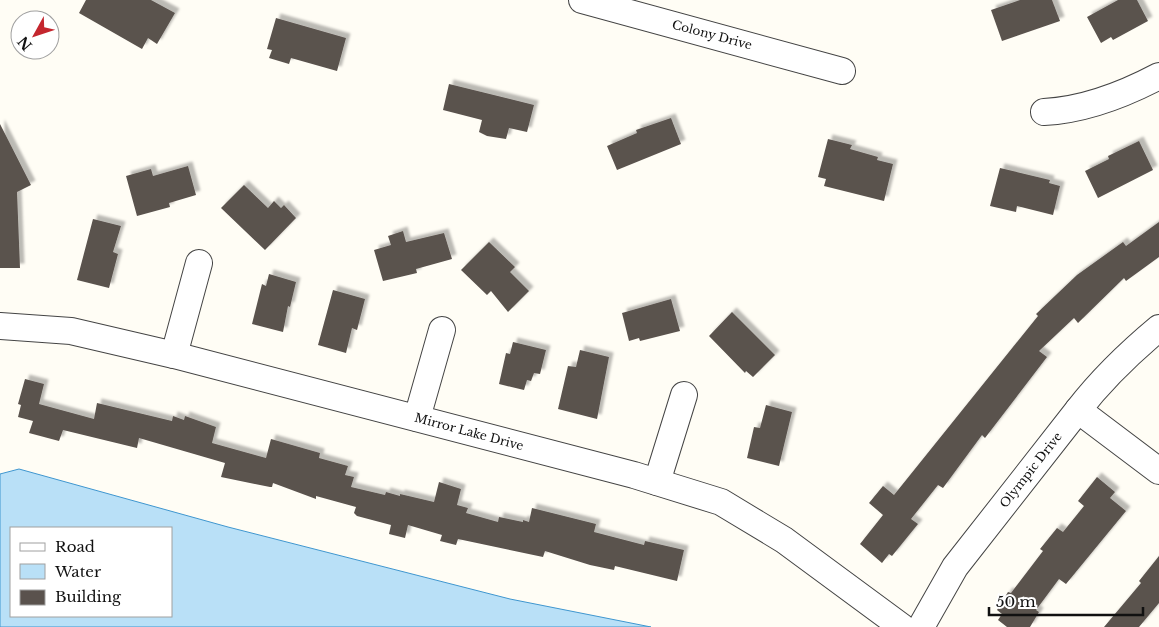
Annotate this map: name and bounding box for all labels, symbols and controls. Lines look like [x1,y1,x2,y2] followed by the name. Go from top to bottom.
[10,10,60,60] north arrow
[670,17,754,52] street label: Colony Drive
[14,33,36,54] text: N
[413,410,525,453] street label: Mirror Lake Drive
[996,429,1065,511] street label: Olympic Drive
[10,527,172,617] legend
[55,537,95,556] text: Road
[54,562,102,581] text: Water
[989,584,1143,616] scale bar
[55,587,122,606] text: Building
[996,592,1036,611] text: 50 m

